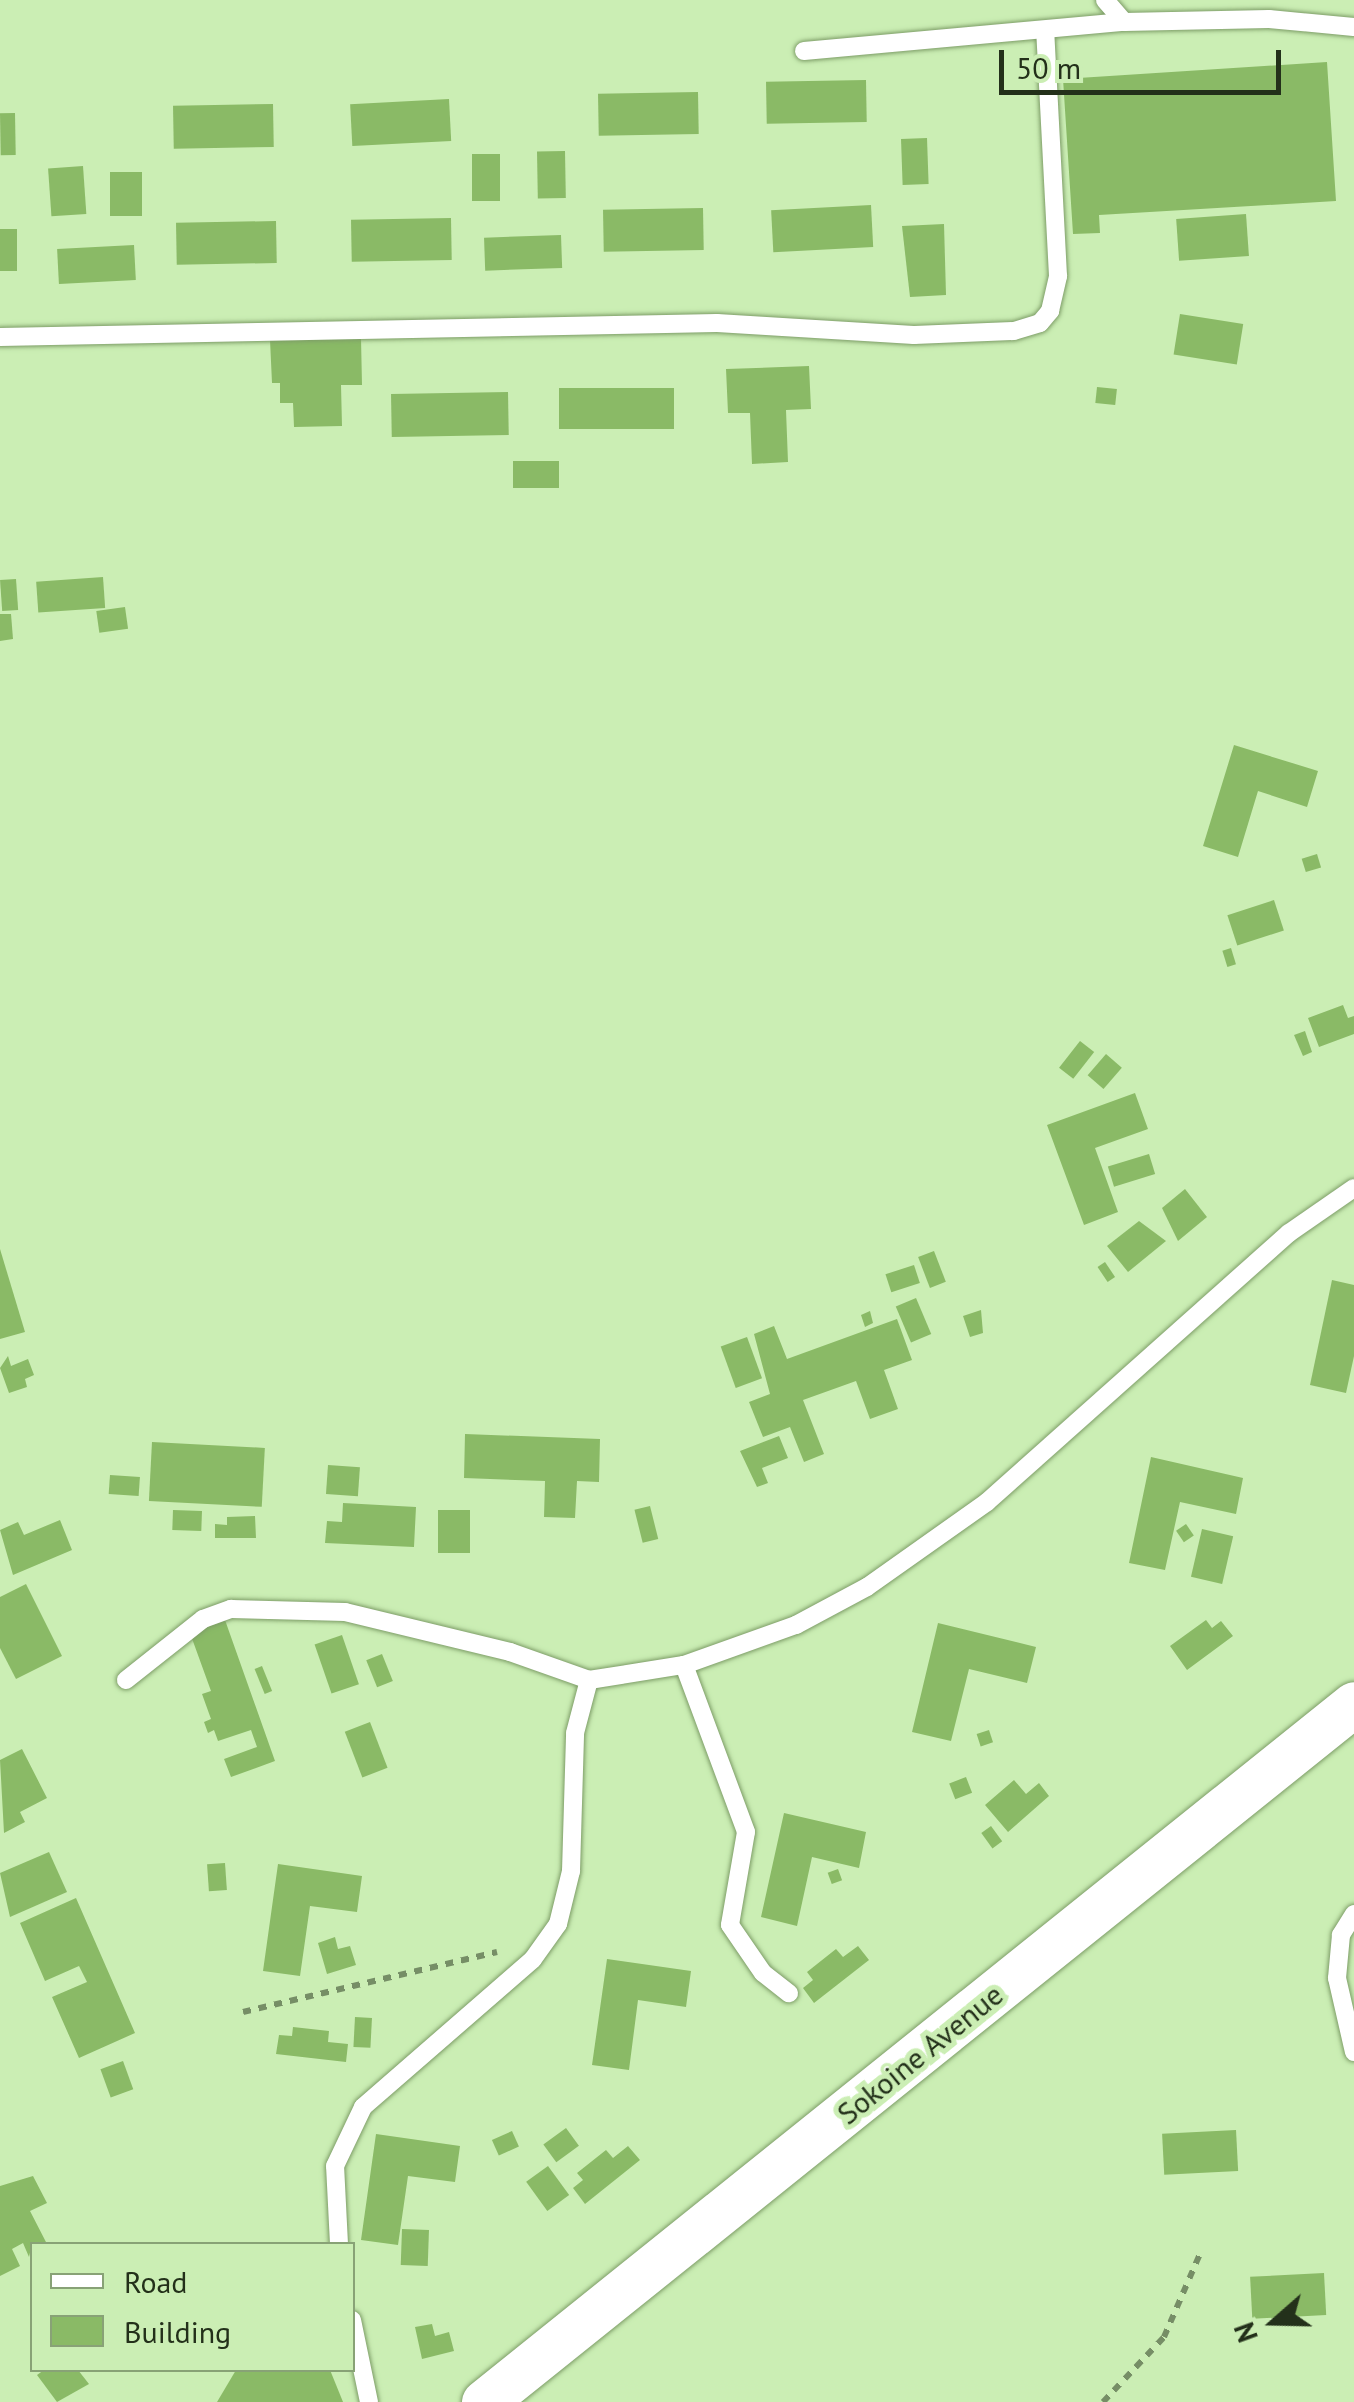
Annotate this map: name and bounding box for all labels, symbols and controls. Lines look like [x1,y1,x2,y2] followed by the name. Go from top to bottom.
[1004,30,1286,92] scale bar
[1016,48,1081,87] text: 50 m
[830,1976,1010,2132] street label: Sokoine Avenue
[30,2242,355,2372] legend
[124,2262,188,2301] text: Road
[1224,2272,1324,2372] north arrow
[124,2312,231,2351] text: Building
[1225,2317,1266,2347] text: N

